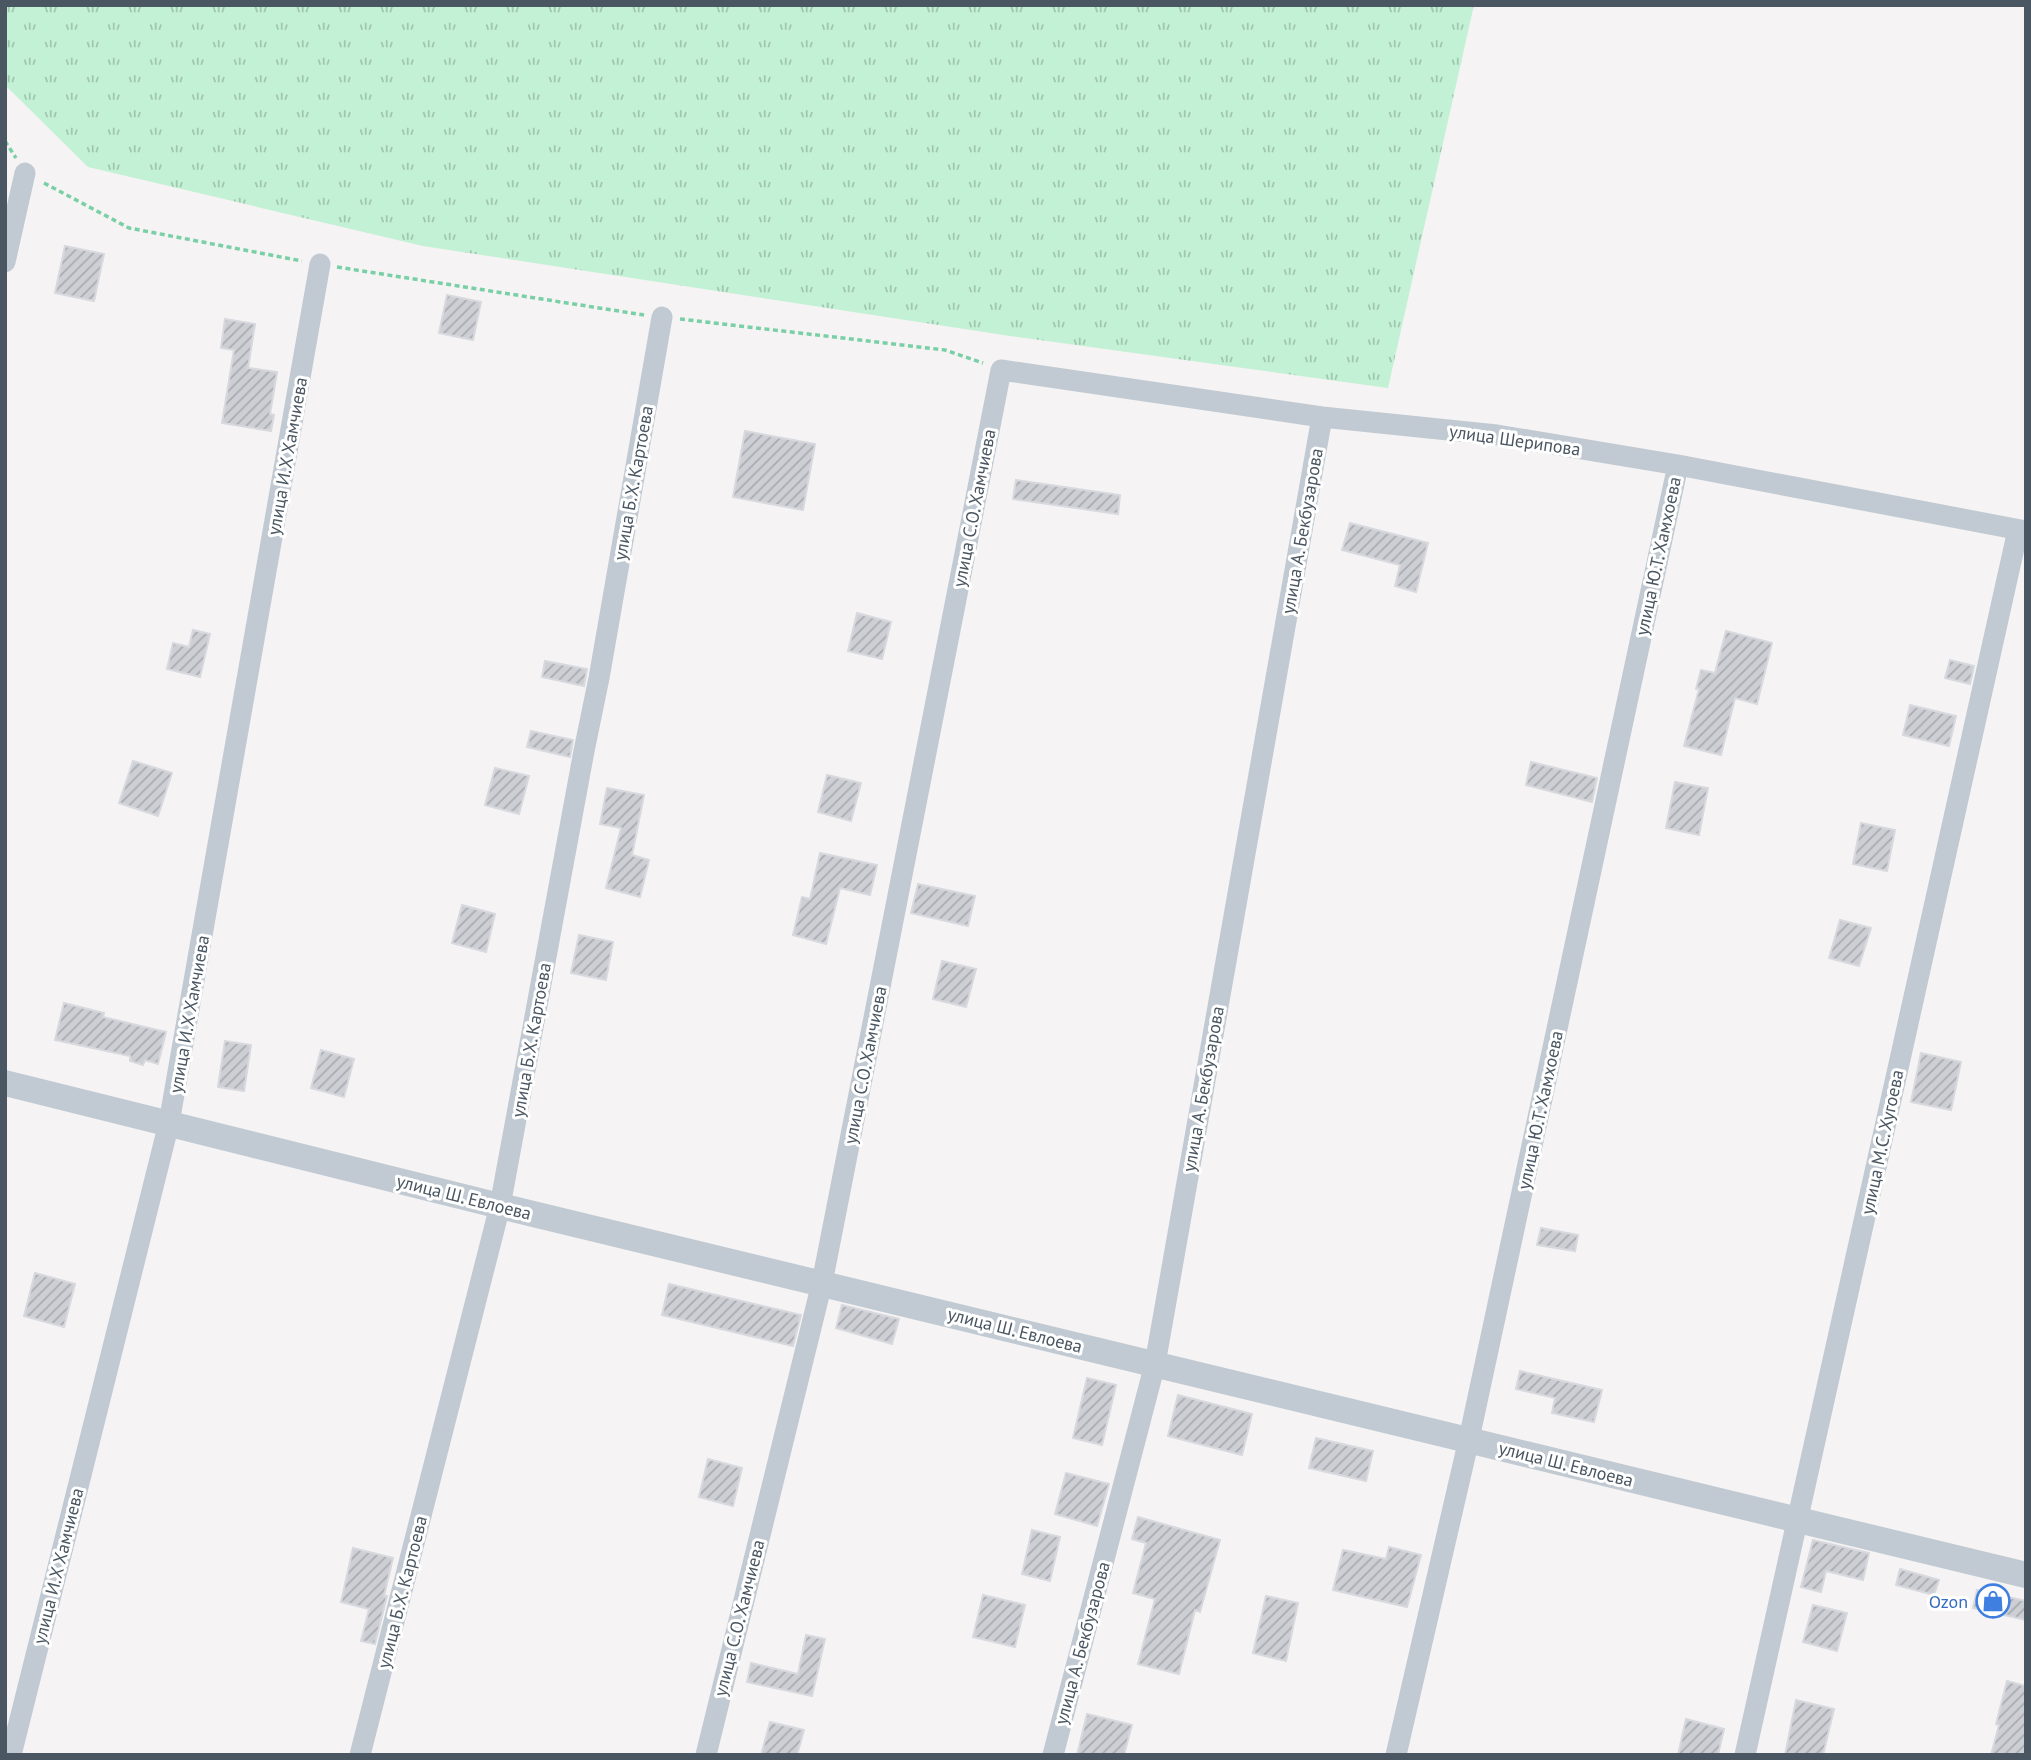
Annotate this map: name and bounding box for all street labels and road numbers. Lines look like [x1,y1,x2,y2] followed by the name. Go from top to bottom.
[262,375,312,537] street label: улица И.Х Хамчиева
[608,404,658,562] street label: улица Б.Х. Картоева
[1448,419,1582,461] street label: улица Шерипова
[947,427,1001,589] street label: улица С.О. Хамчиева
[1276,446,1328,616] street label: улица А. Бекбузарова
[1630,475,1686,637] street label: улица Ю.Т. Хамхоева
[164,933,214,1095] street label: улица И.Х Хамчиева
[506,961,556,1119] street label: улица Б.Х. Картоева
[838,984,892,1146] street label: улица С.О. Хамчиева
[1177,1004,1229,1174] street label: улица А. Бекбузарова
[1512,1029,1568,1191] street label: улица Ю.Т. Хамхоева
[1855,1068,1909,1216] street label: улица М.С. Хугоева
[394,1169,534,1225] street label: улица Ш. Евлоева
[945,1302,1085,1358] street label: улица Ш. Евлоева
[1496,1436,1636,1492] street label: улица Ш. Евлоева
[27,1486,89,1646] street label: улица И.Х Хамчиева
[372,1513,432,1671] street label: улица Б.Х. Картоева
[708,1537,770,1699] street label: улица С.О. Хамчиева
[1049,1559,1115,1727] street label: улица А. Бекбузарова

